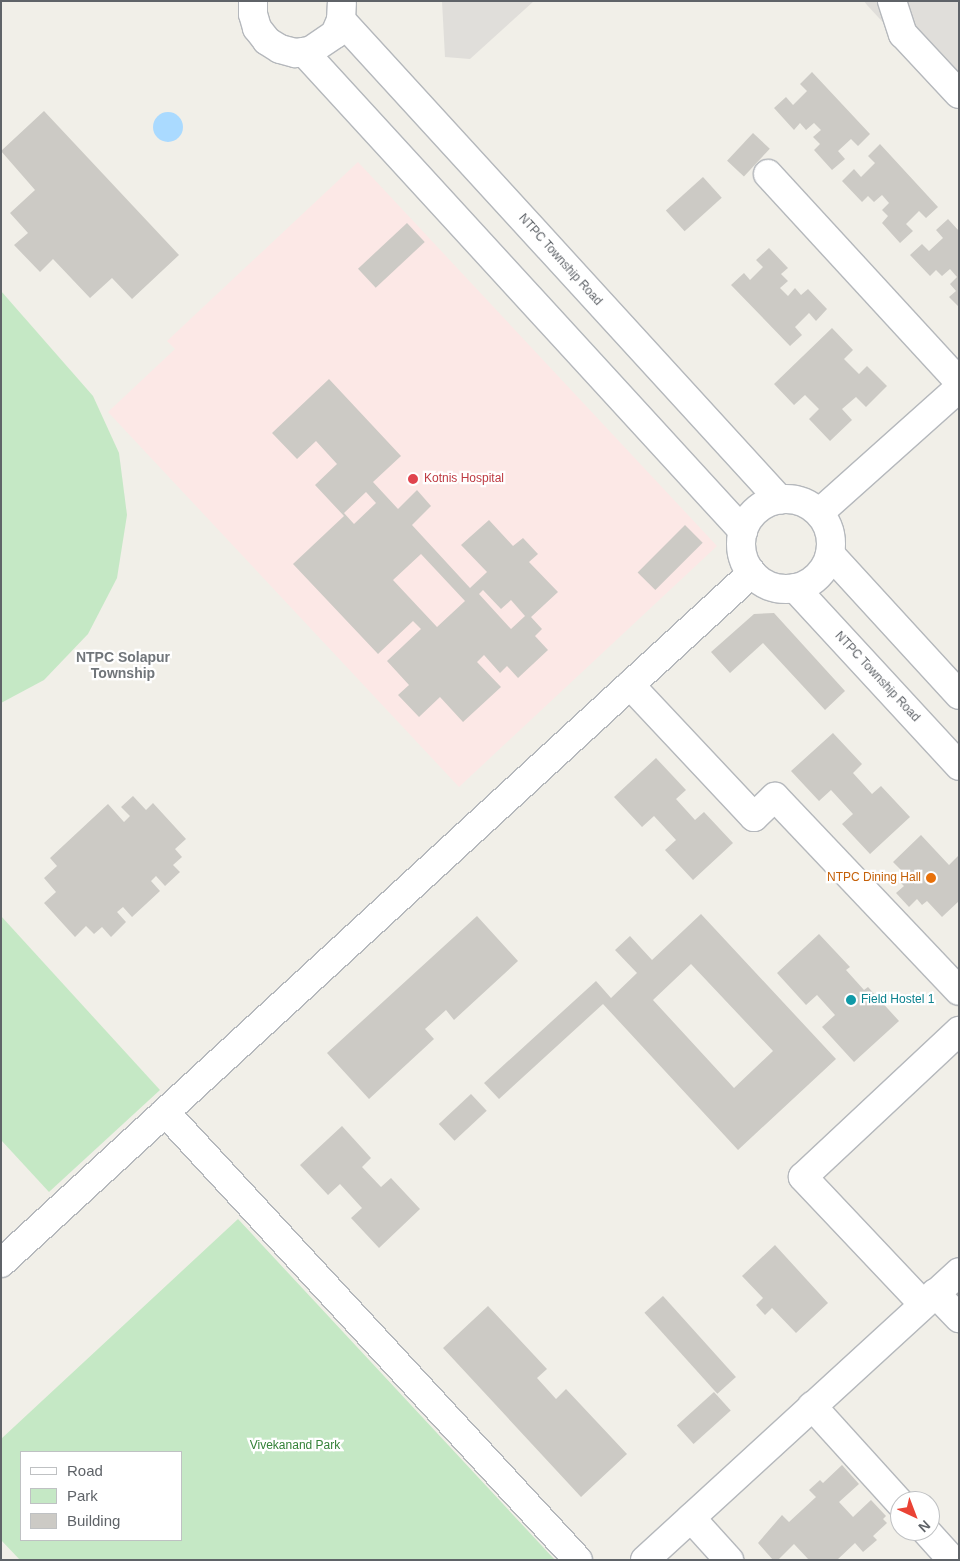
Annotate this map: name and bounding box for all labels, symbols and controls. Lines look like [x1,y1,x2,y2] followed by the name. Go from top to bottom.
[515,211,605,309] street label: NTPC Township Road
[406,472,420,486] marker: Kotnis Hospital
[424,472,504,486] place label: Kotnis Hospital
[831,629,923,725] street label: NTPC Township Road
[76,649,170,682] district label: NTPC Solapur Township
[827,871,921,885] place label: NTPC Dining Hall
[925,872,937,884] marker: NTPC Dining Hall
[861,993,934,1007] place label: Field Hostel 1
[845,994,857,1006] marker: Field Hostel 1
[250,1439,340,1453] park label: Vivekanand Park
[20,1451,182,1541] legend
[67,1462,103,1479] text: Road
[67,1487,98,1504] text: Park
[890,1491,940,1541] north arrow
[67,1512,120,1529] text: Building
[915,1517,934,1536] text: N

